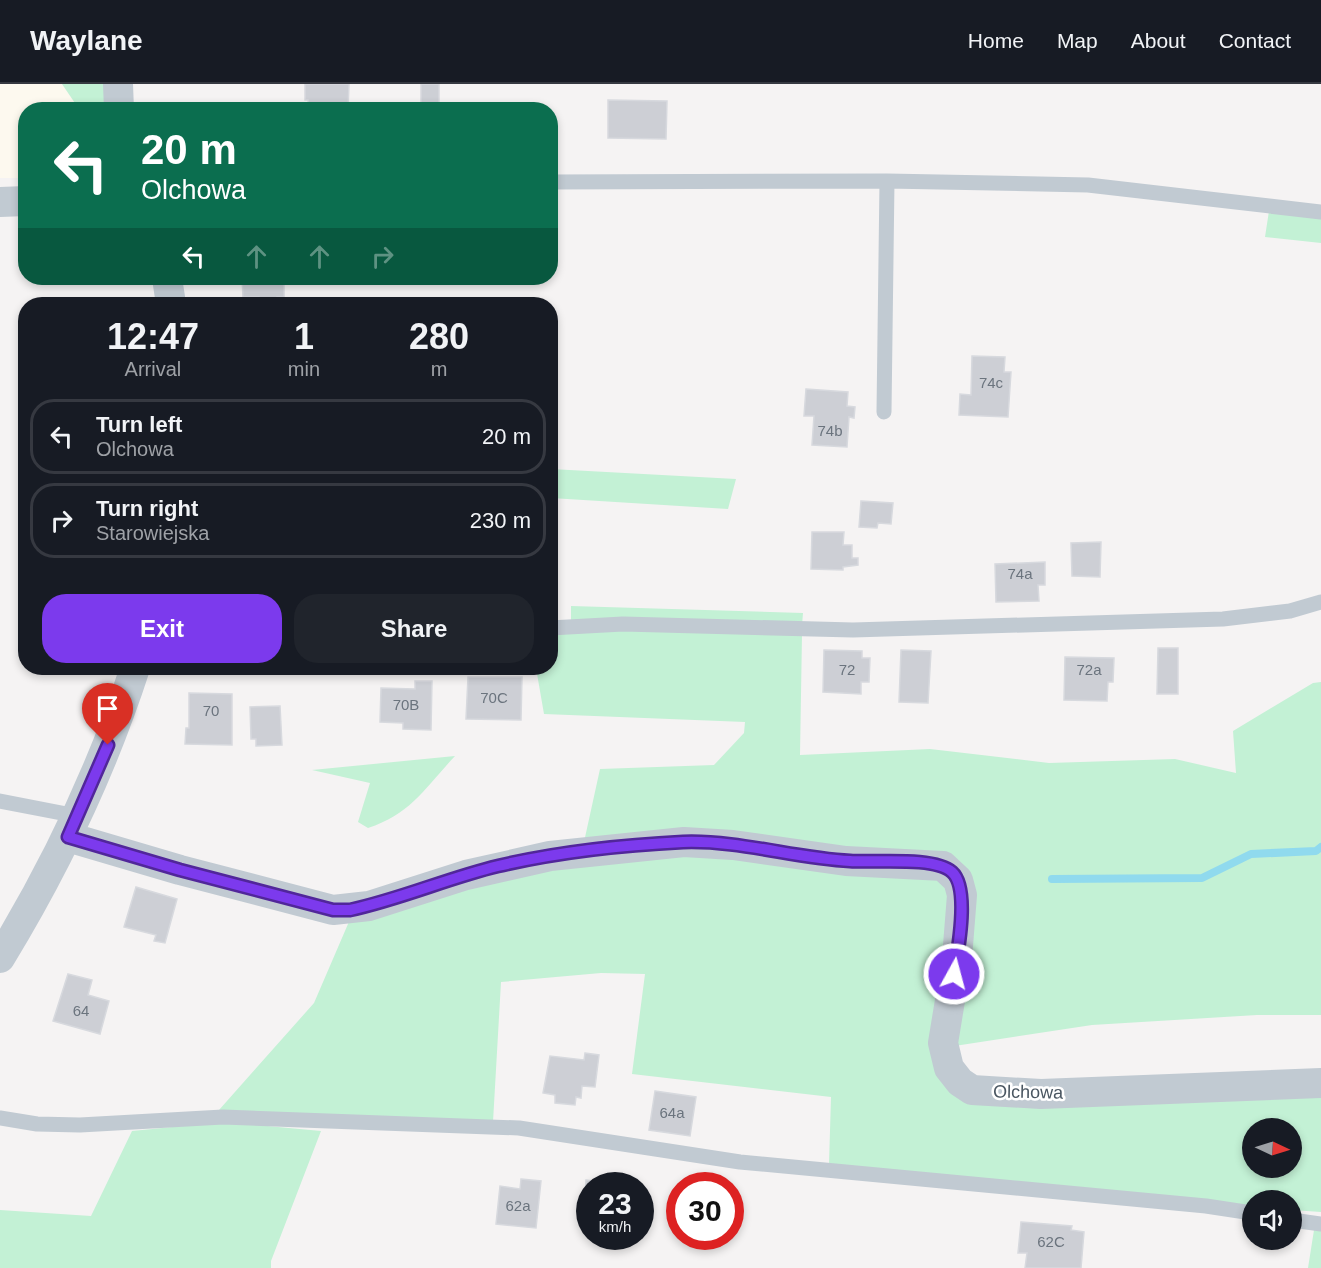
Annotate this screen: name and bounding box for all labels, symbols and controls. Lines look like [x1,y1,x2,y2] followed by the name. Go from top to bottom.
[30,25,143,56] text: Waylane
[968,29,1024,52] text: Home
[1057,29,1098,52] text: Map
[1131,29,1186,52] text: About
[1219,29,1291,52] text: Contact
[42,126,120,204] icon: left
[141,126,237,173] text: 20 m
[141,175,246,205] text: Olchowa
[177,240,210,273] icon: left
[240,240,273,273] icon: ahead
[303,240,336,273] icon: ahead
[366,240,399,273] icon: right
[107,316,199,357] text: 12:47
[294,316,314,357] text: 1
[409,316,469,357] text: 280
[125,358,181,380] text: Arrival
[288,358,320,380] text: min
[431,358,447,380] text: m
[979,374,1004,391] house number: 74c
[96,412,182,437] text: Turn left
[45,420,78,453] icon: left
[817,422,843,439] house number: 74b
[482,424,531,449] text: 20 m
[96,438,174,460] text: Olchowa
[96,496,198,521] text: Turn right
[45,504,78,537] icon: right
[470,508,531,533] text: 230 m
[96,522,209,544] text: Starowiejska
[1007,565,1033,582] house number: 74a
[42,594,282,663] button: Exit
[294,594,534,663] button: Share
[839,661,855,678] house number: 72
[1076,661,1102,678] house number: 72a
[82,683,133,745] pin
[480,689,508,706] house number: 70C
[91,692,124,725] icon: arrive
[393,696,419,713] house number: 70B
[203,702,219,719] house number: 70
[922,942,986,1006] position arrow
[73,1002,89,1019] house number: 64
[993,1081,1064,1103] street label: Olchowa
[659,1104,685,1121] house number: 64a
[1242,1118,1302,1178] north arrow
[1242,1118,1302,1250] map controls
[666,1172,744,1250] speed limit sign: 30
[598,1187,632,1220] text: 23
[1242,1190,1302,1250] button: sound
[505,1197,531,1214] house number: 62a
[599,1218,631,1235] text: km/h
[1037,1233,1065,1250] house number: 62C

